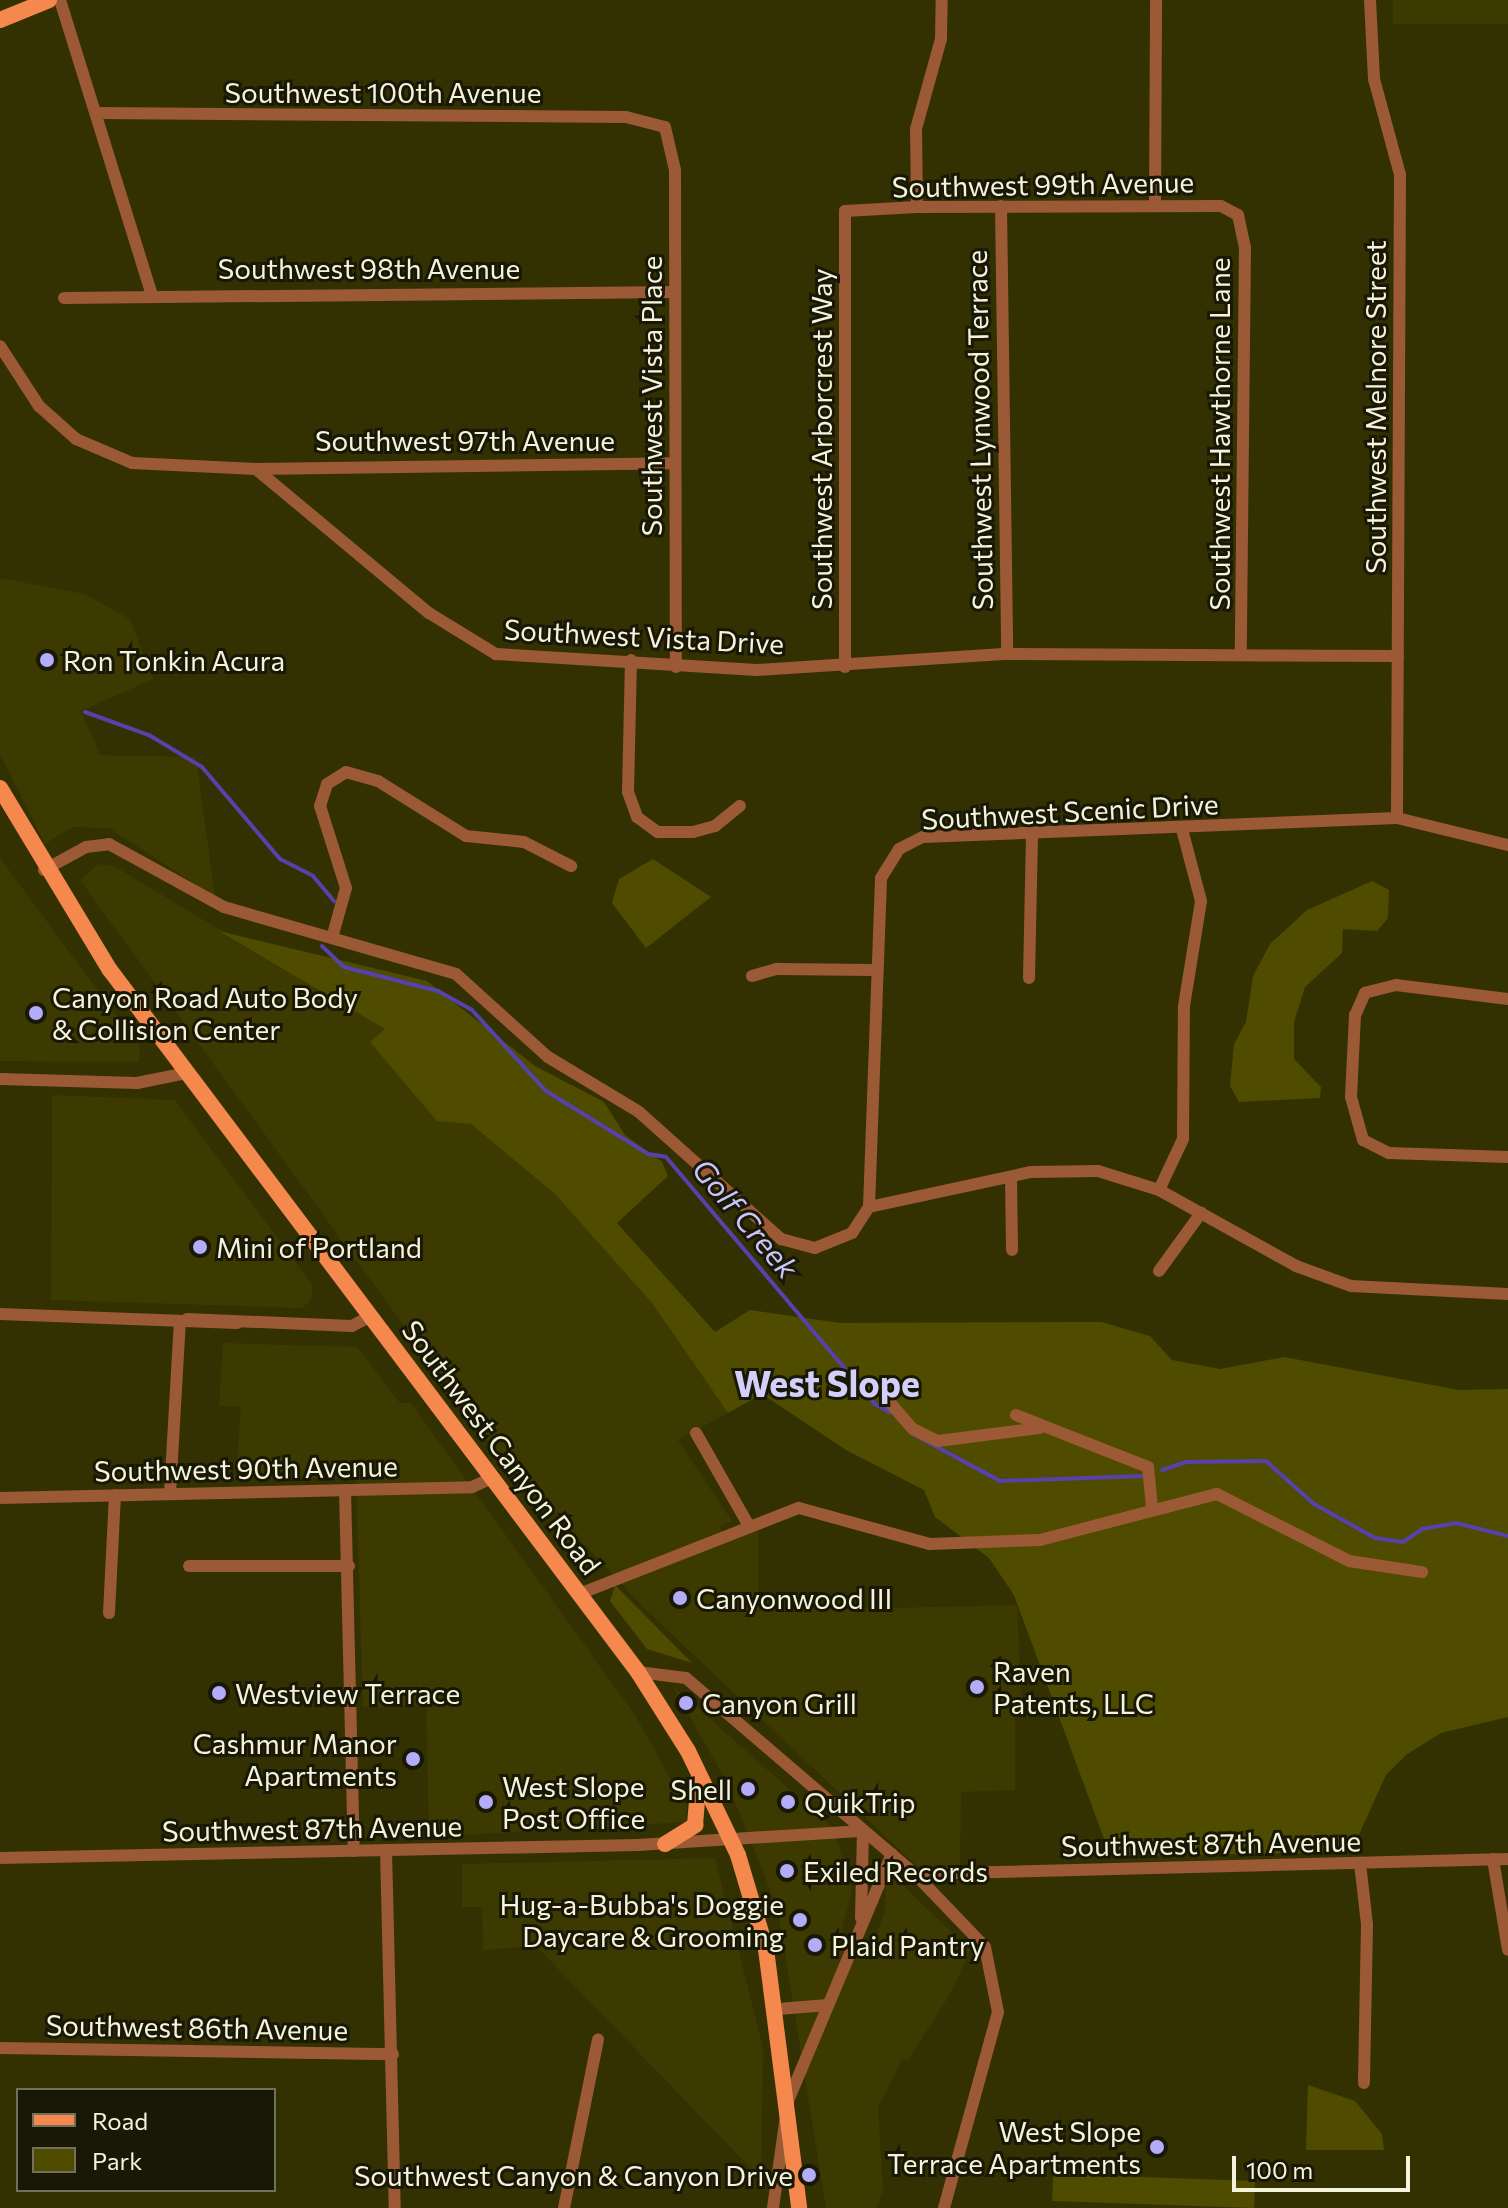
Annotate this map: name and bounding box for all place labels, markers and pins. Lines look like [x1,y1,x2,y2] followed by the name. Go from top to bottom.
[63,643,285,677] place label: Ron Tonkin Acura
[38,651,56,669] marker: Ron Tonkin Acura
[52,980,358,1046] place label: Canyon Road Auto Body & Collision Center
[27,1004,45,1022] marker: Canyon Road Auto Body & Collision Center
[216,1230,422,1264] place label: Mini of Portland
[191,1238,209,1256] marker: Mini of Portland
[696,1581,892,1615] place label: Canyonwood III
[671,1589,689,1607] marker: Canyonwood III
[993,1654,1154,1720] place label: Raven Patents, LLC
[235,1676,460,1710] place label: Westview Terrace
[968,1678,986,1696] marker: Raven Patents, LLC
[210,1684,228,1702] marker: Westview Terrace
[702,1686,857,1720] place label: Canyon Grill
[677,1694,695,1712] marker: Canyon Grill
[193,1726,397,1792] place label: Cashmur Manor Apartments
[404,1750,422,1768] marker: Cashmur Manor Apartments
[502,1769,645,1835] place label: West Slope Post Office
[671,1772,732,1806] place label: Shell
[739,1780,757,1798] marker: Shell
[804,1785,915,1819] place label: QuikTrip
[477,1793,495,1811] marker: West Slope Post Office
[779,1793,797,1811] marker: QuikTrip
[803,1854,988,1888] place label: Exiled Records
[778,1862,796,1880] marker: Exiled Records
[500,1887,784,1953] place label: Hug-a-Bubba's Doggie Daycare & Grooming
[791,1911,809,1929] marker: Hug-a-Bubba's Doggie Daycare & Grooming
[831,1928,984,1962] place label: Plaid Pantry
[806,1936,824,1954] marker: Plaid Pantry
[887,2114,1141,2180] place label: West Slope Terrace Apartments
[1148,2138,1166,2156] marker: West Slope Terrace Apartments
[354,2158,793,2192] place label: Southwest Canyon & Canyon Drive
[800,2166,818,2184] marker: Southwest Canyon & Canyon Drive

